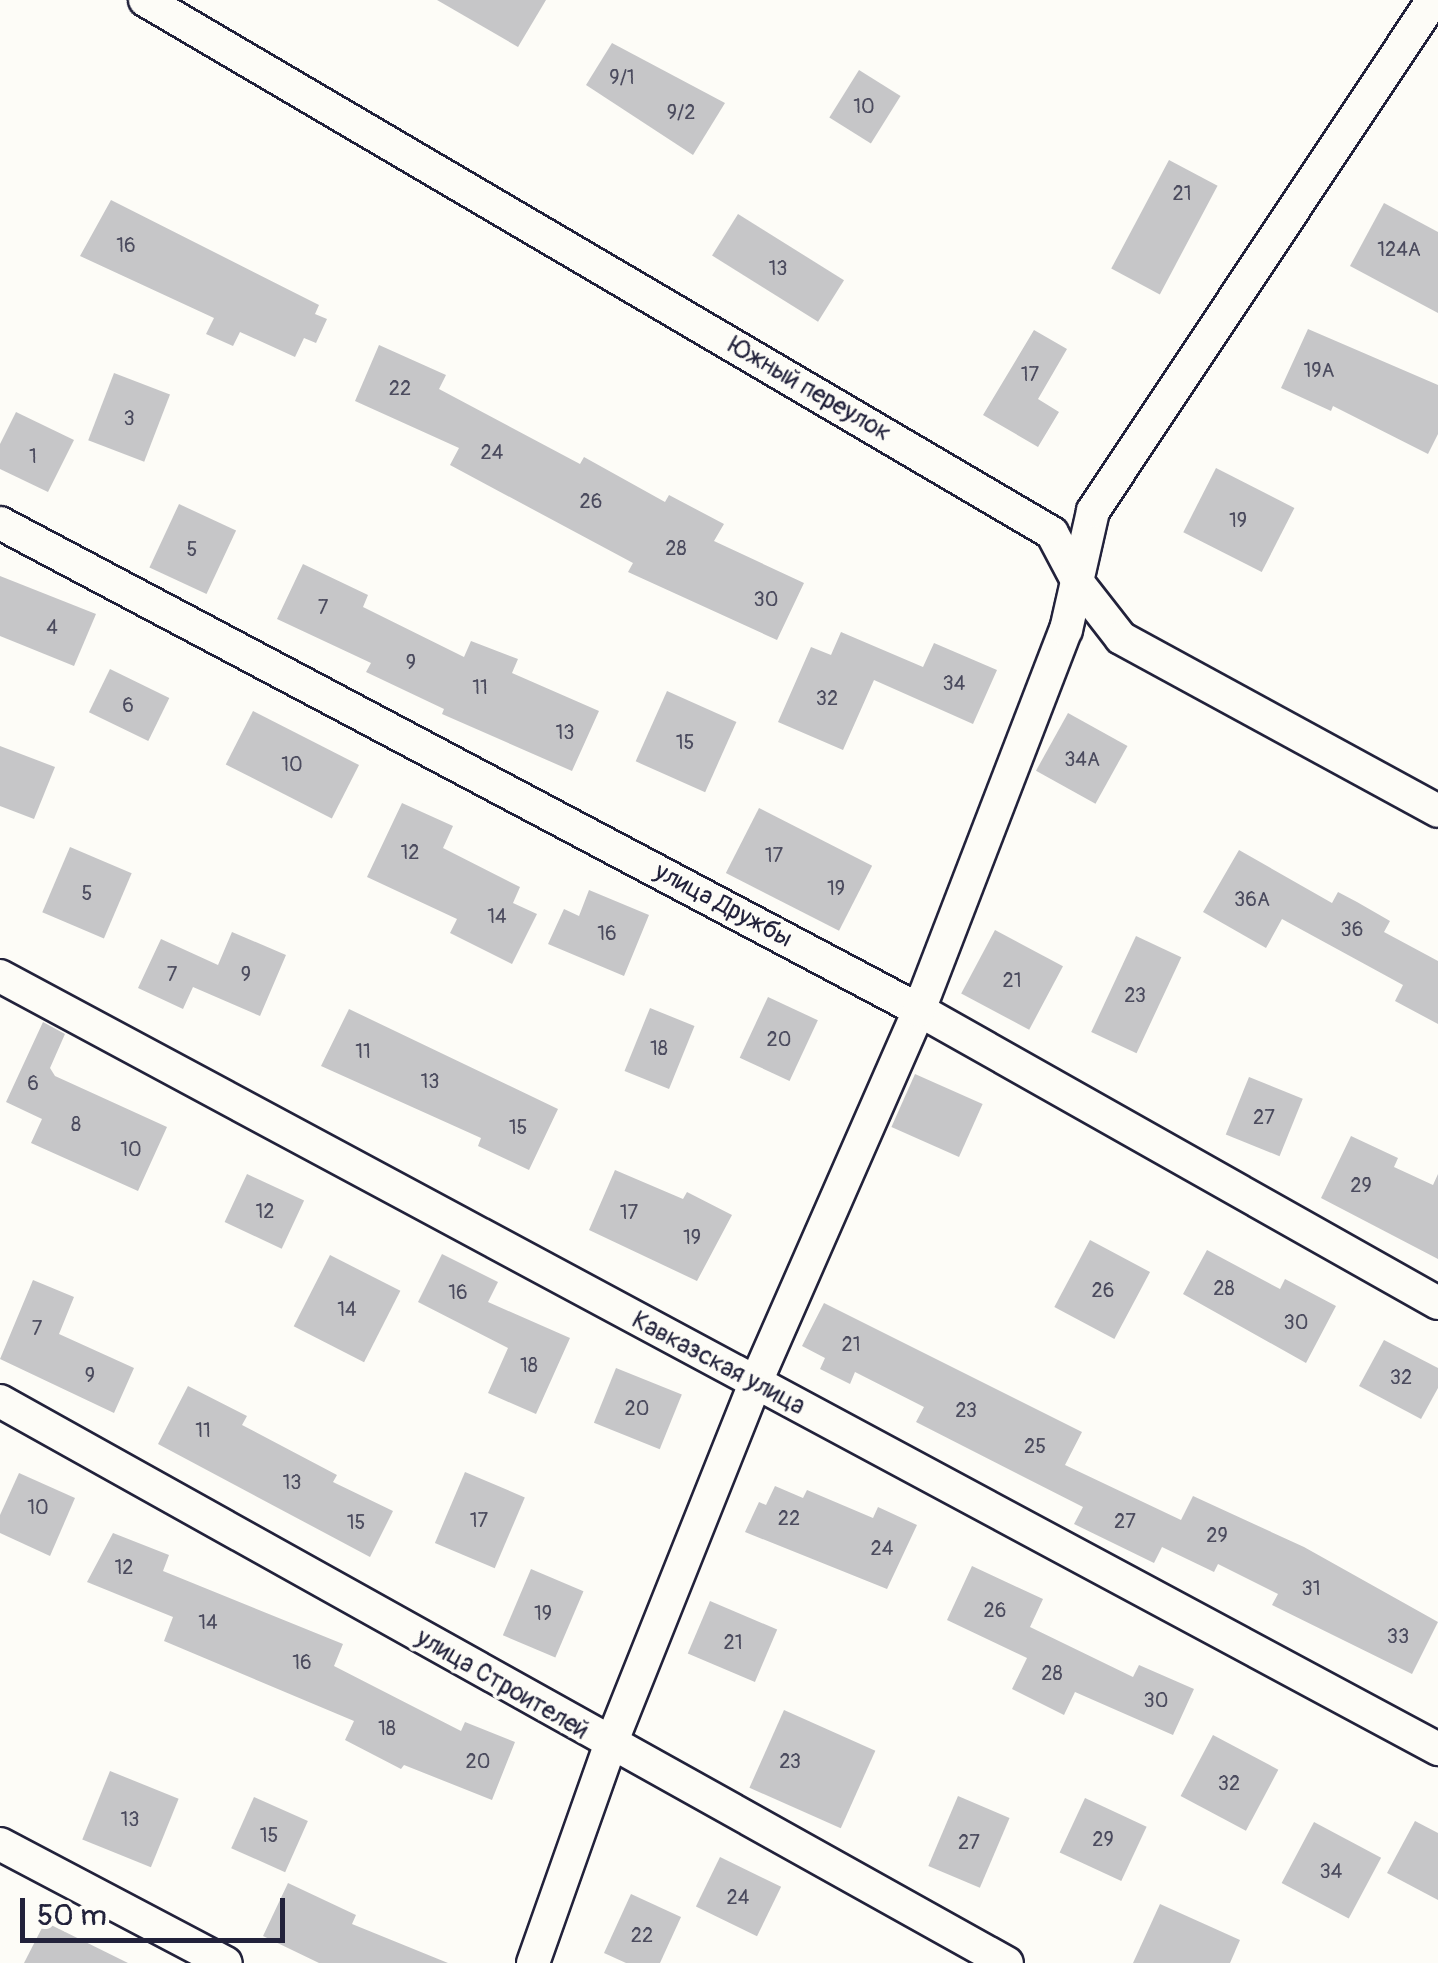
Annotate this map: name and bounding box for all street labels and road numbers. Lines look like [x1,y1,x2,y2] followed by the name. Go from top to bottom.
[722,331,896,449] street label: Южный переулок
[649,857,797,955] street label: улица Дружбы
[626,1306,810,1422] street label: Кавказская улица
[410,1623,594,1747] street label: улица Строителей

